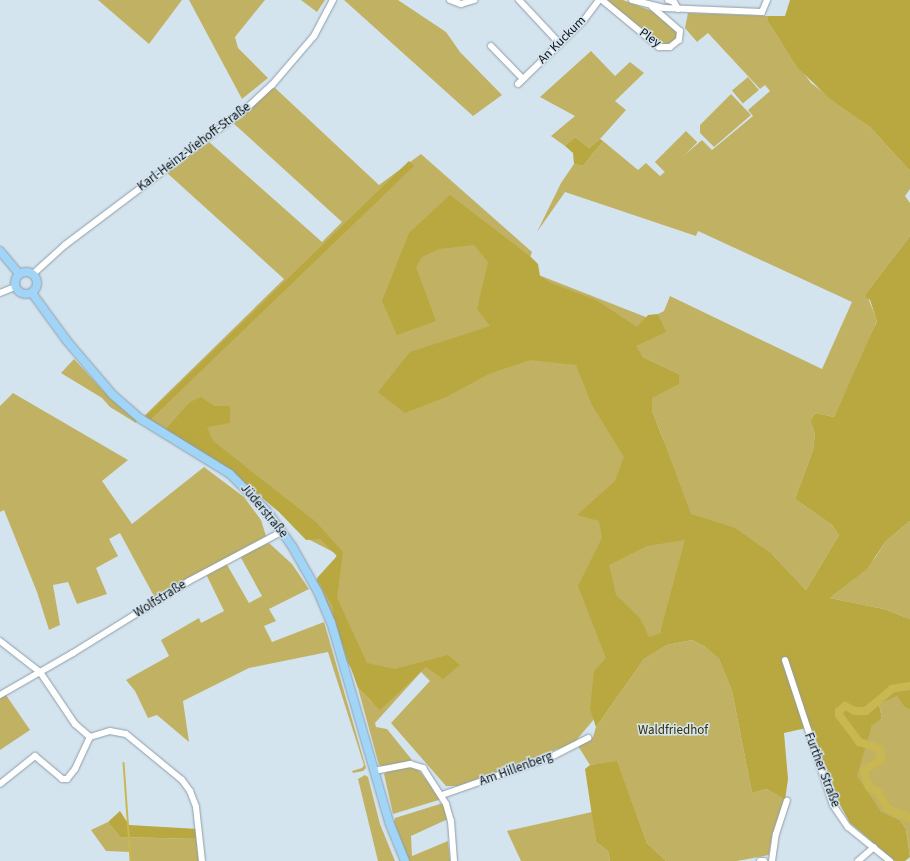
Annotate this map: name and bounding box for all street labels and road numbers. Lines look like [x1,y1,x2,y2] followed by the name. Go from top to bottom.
[535,13,589,67] street label: An Kuckum
[636,25,664,51] street label: Pley
[134,99,254,195] street label: Karl-Heinz-Viehoff-Straße
[237,481,291,541] street label: Jüderstraße
[131,577,189,621] street label: Wolfstraße
[801,731,843,809] street label: Further Straße
[477,749,555,789] street label: Am Hillenberg

